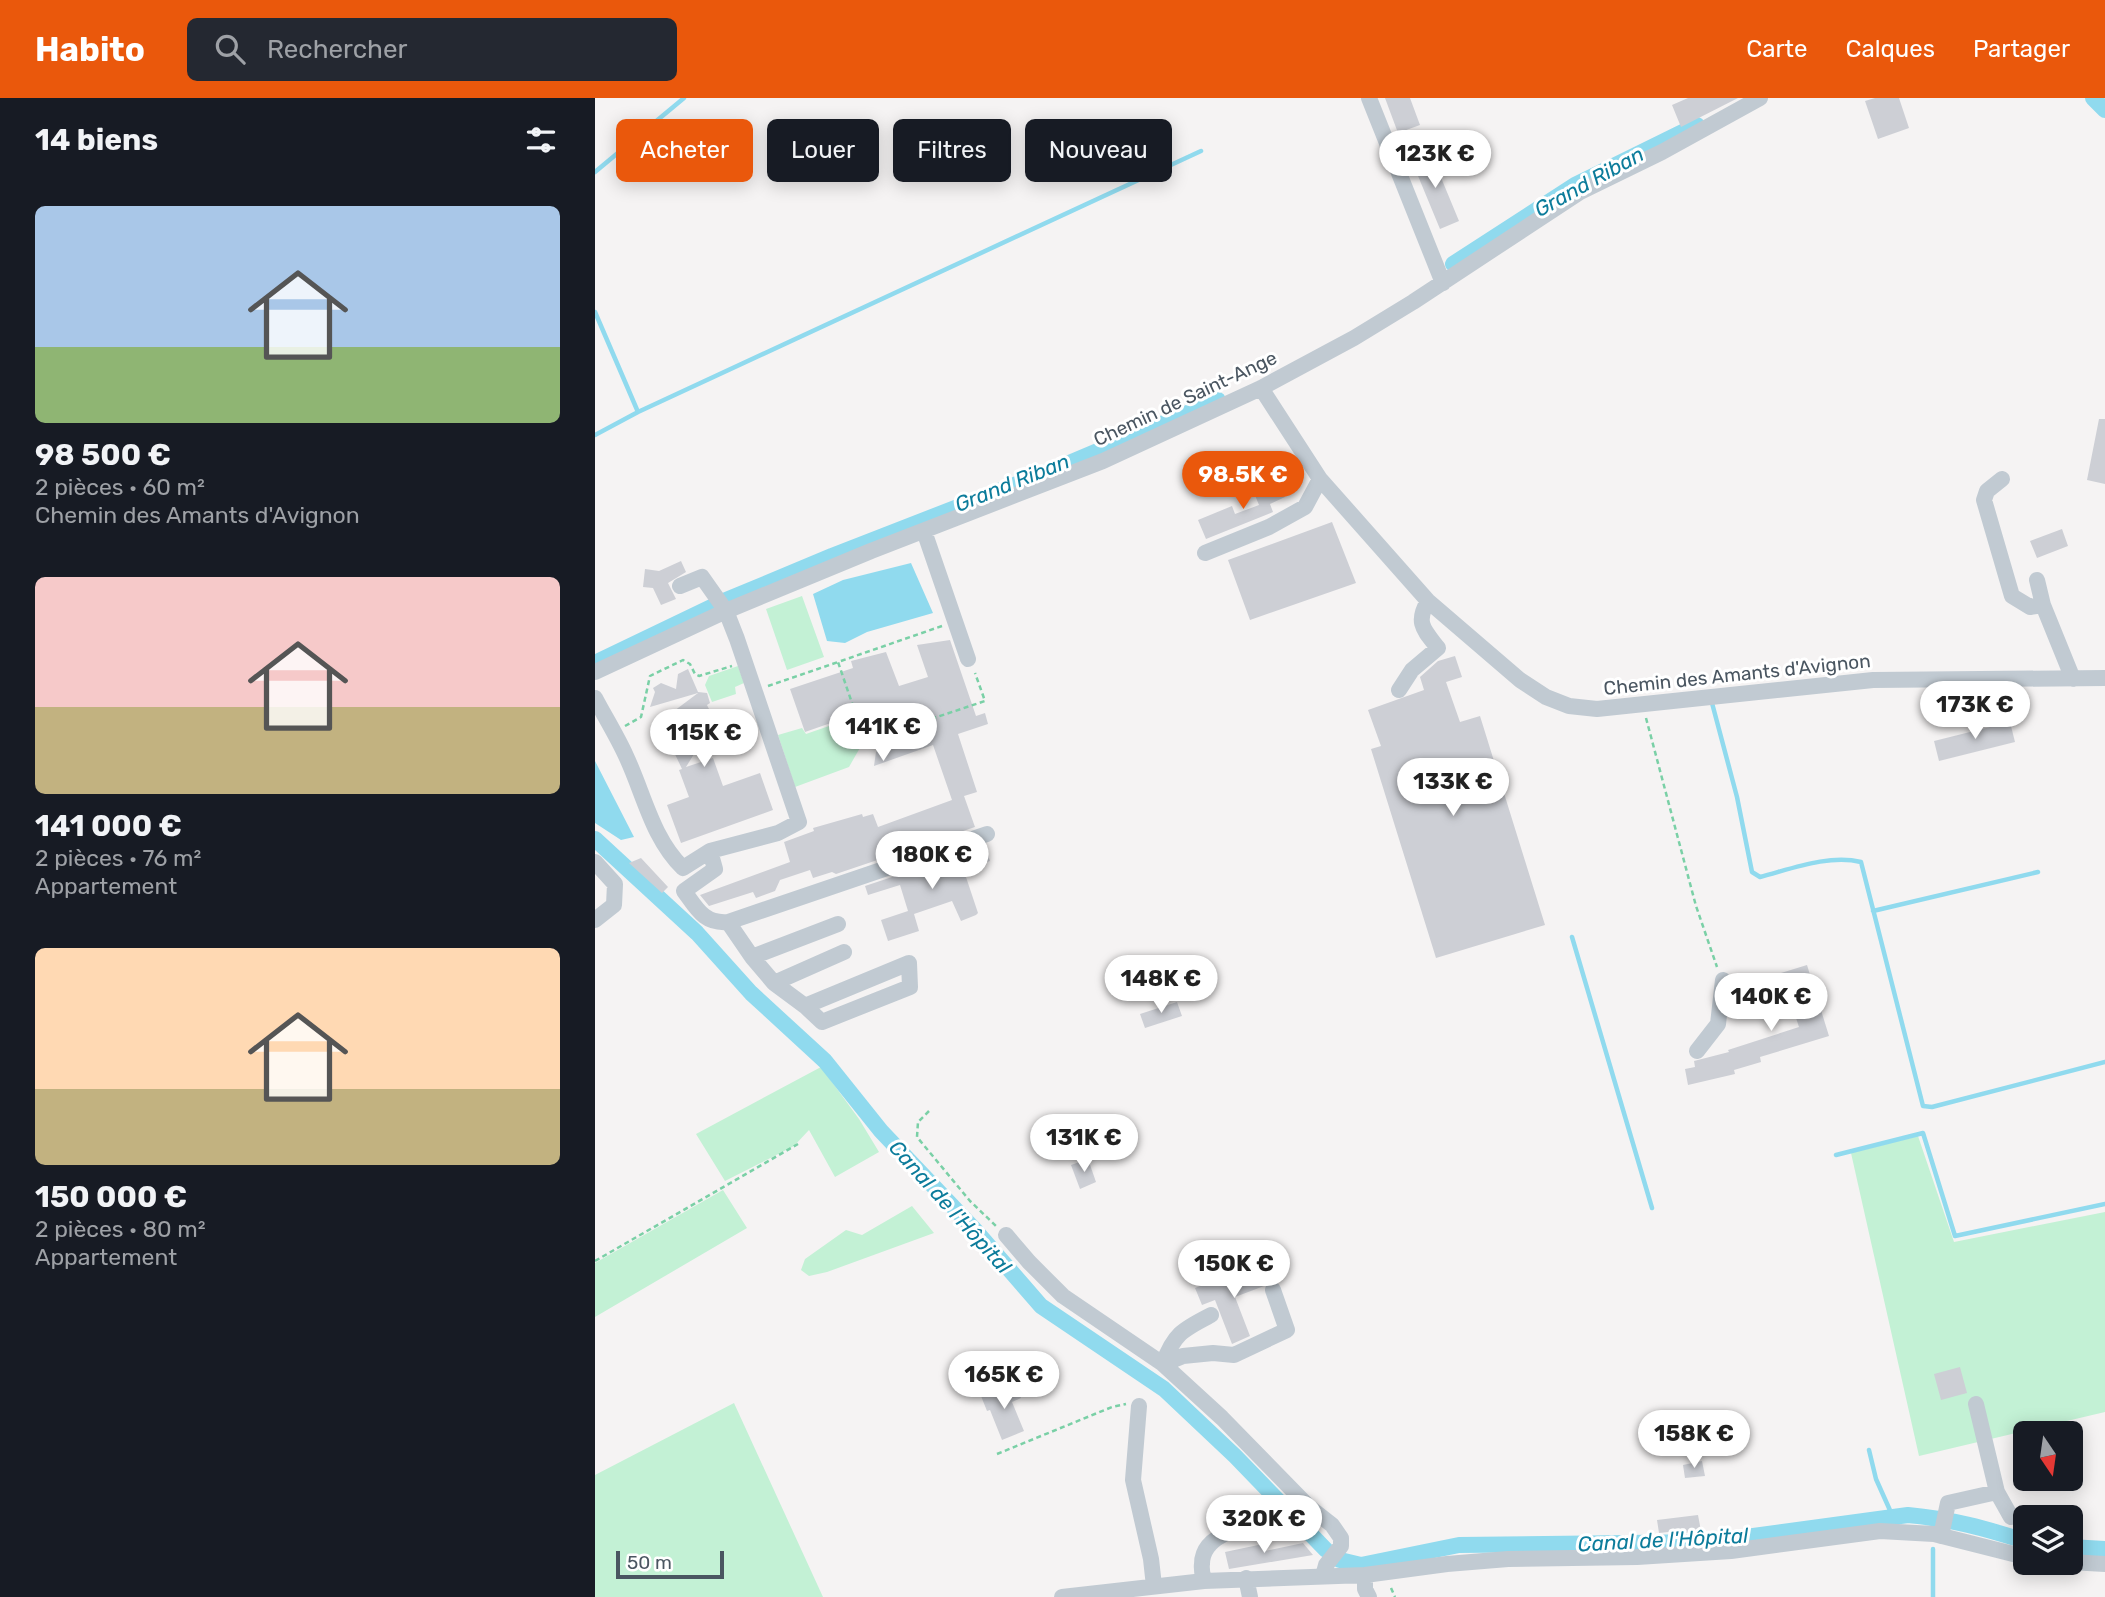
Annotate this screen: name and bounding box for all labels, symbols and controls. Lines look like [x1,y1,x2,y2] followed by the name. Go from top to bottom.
[187,18,677,81] search box
[35,30,145,69] text: Habito
[211,30,249,68] icon: search
[267,34,407,65] text: Rechercher
[1746,35,1807,63] text: Carte
[1845,35,1935,63] text: Calques
[1973,35,2070,63] text: Partager
[616,119,753,182] chip: Acheter
[767,119,879,182] chip: Louer
[893,119,1011,182] chip: Filtres
[1025,119,1172,182] chip: Nouveau
[522,121,560,159] icon: filters
[35,122,158,158] text: 14 biens
[1378,130,1492,190] pin: 123K €
[1395,139,1475,167] text: 123K €
[1530,141,1648,222] water label: Grand Riban
[235,252,361,378] icon: home
[1090,346,1281,451] street label: Chemin de Saint-Ange
[35,437,171,473] text: 98 500 €
[951,448,1073,517] water label: Grand Riban
[1178,452,1308,511] pin: 98.5K €
[1198,460,1288,488] text: 98.5K €
[35,473,205,501] text: 2 pièces · 60 m²
[35,501,360,529] text: Chemin des Amants d'Avignon
[235,623,361,749] icon: home
[1602,649,1872,700] street label: Chemin des Amants d'Avignon
[1918,682,2032,741] pin: 173K €
[1936,690,2014,718] text: 173K €
[826,704,940,763] pin: 141K €
[647,710,761,769] pin: 115K €
[845,712,921,740] text: 141K €
[666,718,742,746] text: 115K €
[1396,758,1510,818] pin: 133K €
[1413,767,1493,795] text: 133K €
[35,808,182,844] text: 141 000 €
[875,832,989,891] pin: 180K €
[892,840,972,868] text: 180K €
[35,844,201,872] text: 2 pièces · 76 m²
[35,872,177,900] text: Appartement
[1104,956,1218,1015] pin: 148K €
[1121,964,1201,992] text: 148K €
[1714,974,1828,1033] pin: 140K €
[1731,982,1811,1010] text: 140K €
[235,994,361,1120] icon: home
[1027,1114,1141,1174] pin: 131K €
[1046,1123,1122,1151] text: 131K €
[884,1135,1017,1279] water label: Canal de l'Hôpital
[35,1179,187,1215] text: 150 000 €
[35,1215,206,1243] text: 2 pièces · 80 m²
[1177,1240,1291,1300] pin: 150K €
[35,1243,177,1271] text: Appartement
[1194,1249,1274,1277] text: 150K €
[947,1352,1061,1411] pin: 165K €
[964,1360,1044,1388] text: 165K €
[1637,1410,1751,1470] pin: 158K €
[1654,1419,1734,1447] text: 158K €
[2013,1421,2083,1491] north arrow
[2013,1421,2083,1575] map controls
[1207,1496,1321,1555] pin: 320K €
[1222,1504,1306,1532] text: 320K €
[2013,1505,2083,1575] button: layers
[1577,1523,1750,1556] water label: Canal de l'Hôpital
[616,1548,725,1580] scale bar
[627,1551,672,1574] text: 50 m

